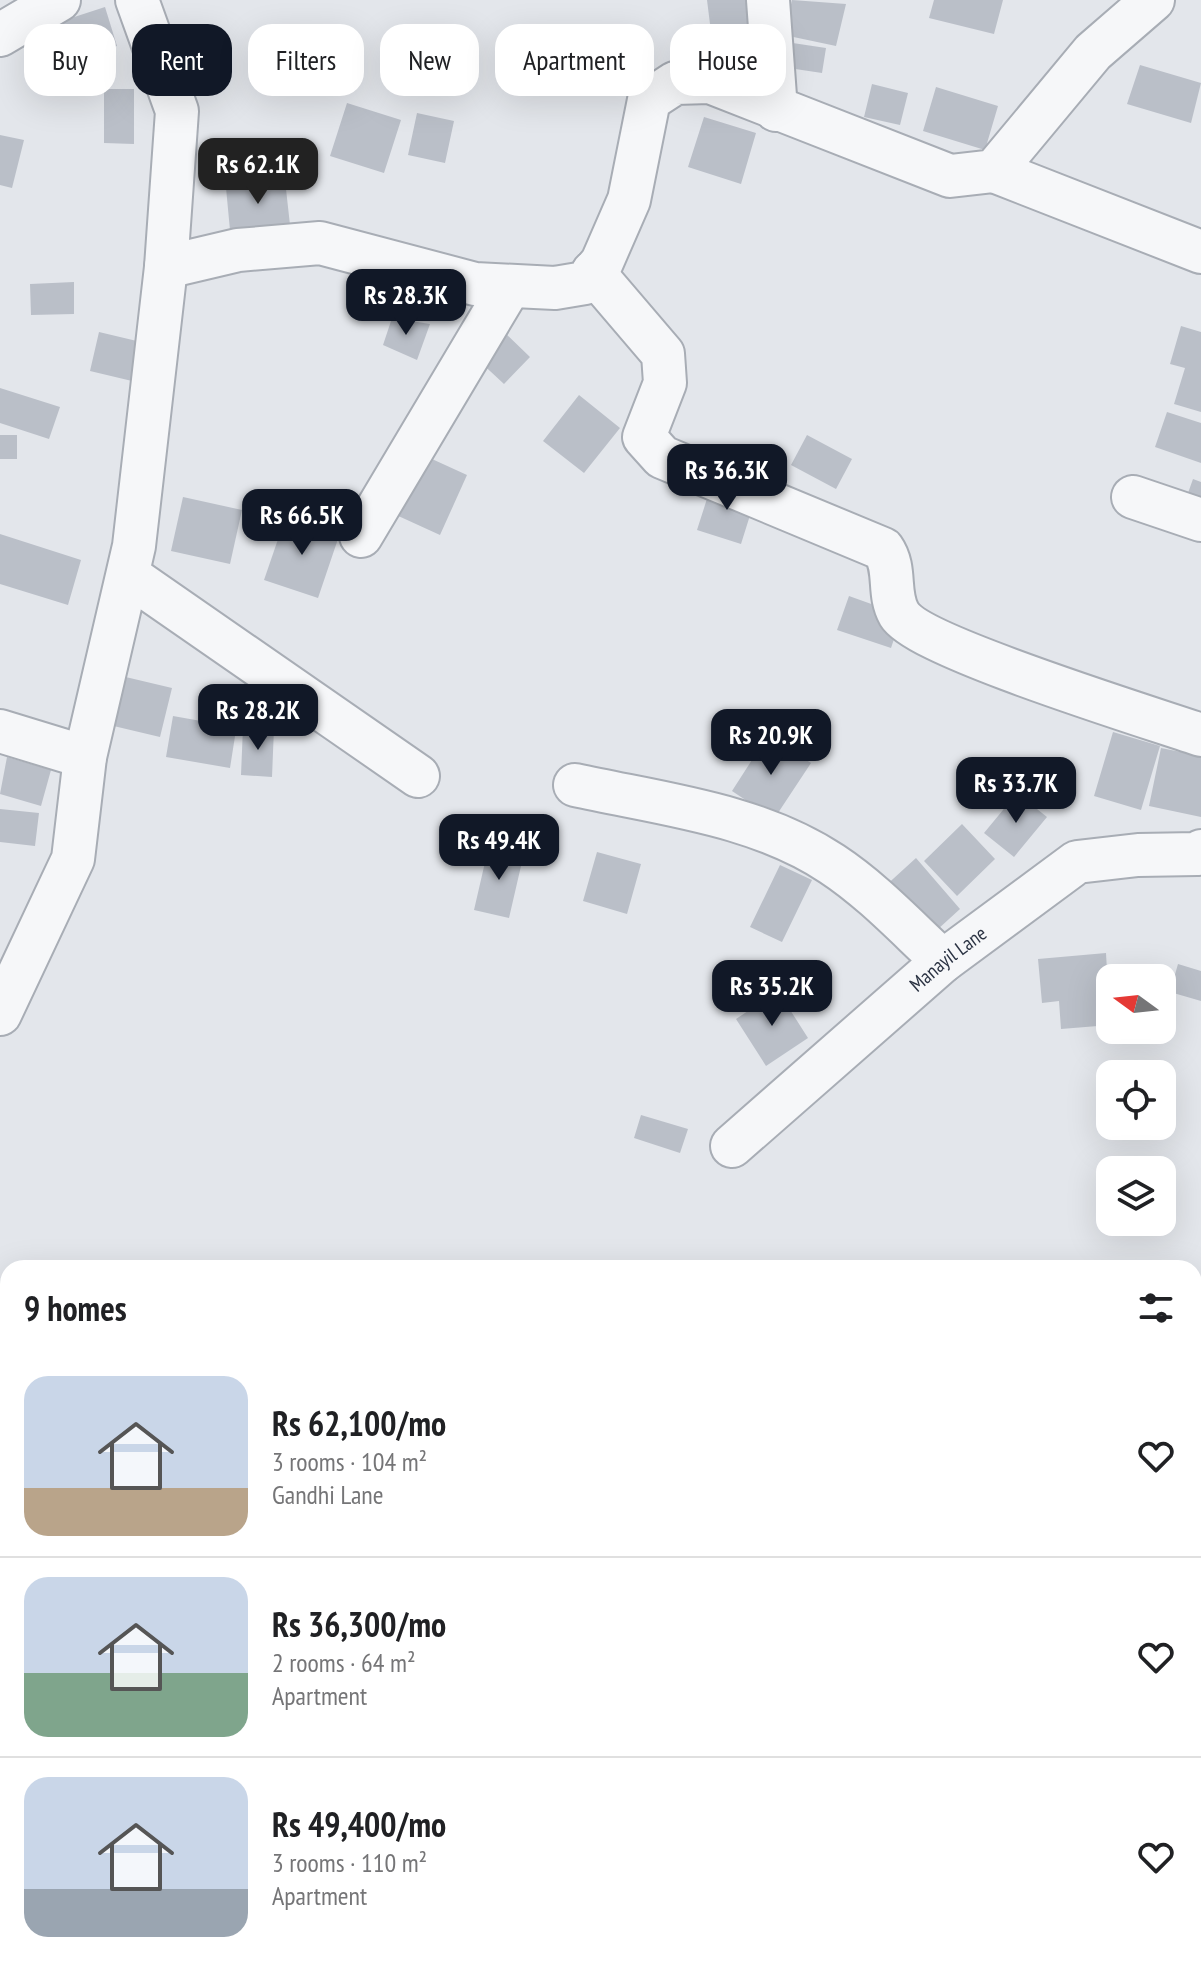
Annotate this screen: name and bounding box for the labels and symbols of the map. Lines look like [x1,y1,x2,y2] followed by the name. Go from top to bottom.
[175,138,341,206] pin: Rs 62.1K
[323,269,489,337] pin: Rs 28.3K
[644,444,810,512] pin: Rs 36.3K
[219,489,385,557] pin: Rs 66.5K
[175,684,341,752] pin: Rs 28.2K
[688,709,854,777] pin: Rs 20.9K
[933,757,1099,825] pin: Rs 33.7K
[416,814,582,882] pin: Rs 49.4K
[904,920,992,997] street label: Manayil Lane
[689,960,855,1028] pin: Rs 35.2K
[1096,964,1176,1044] north arrow

